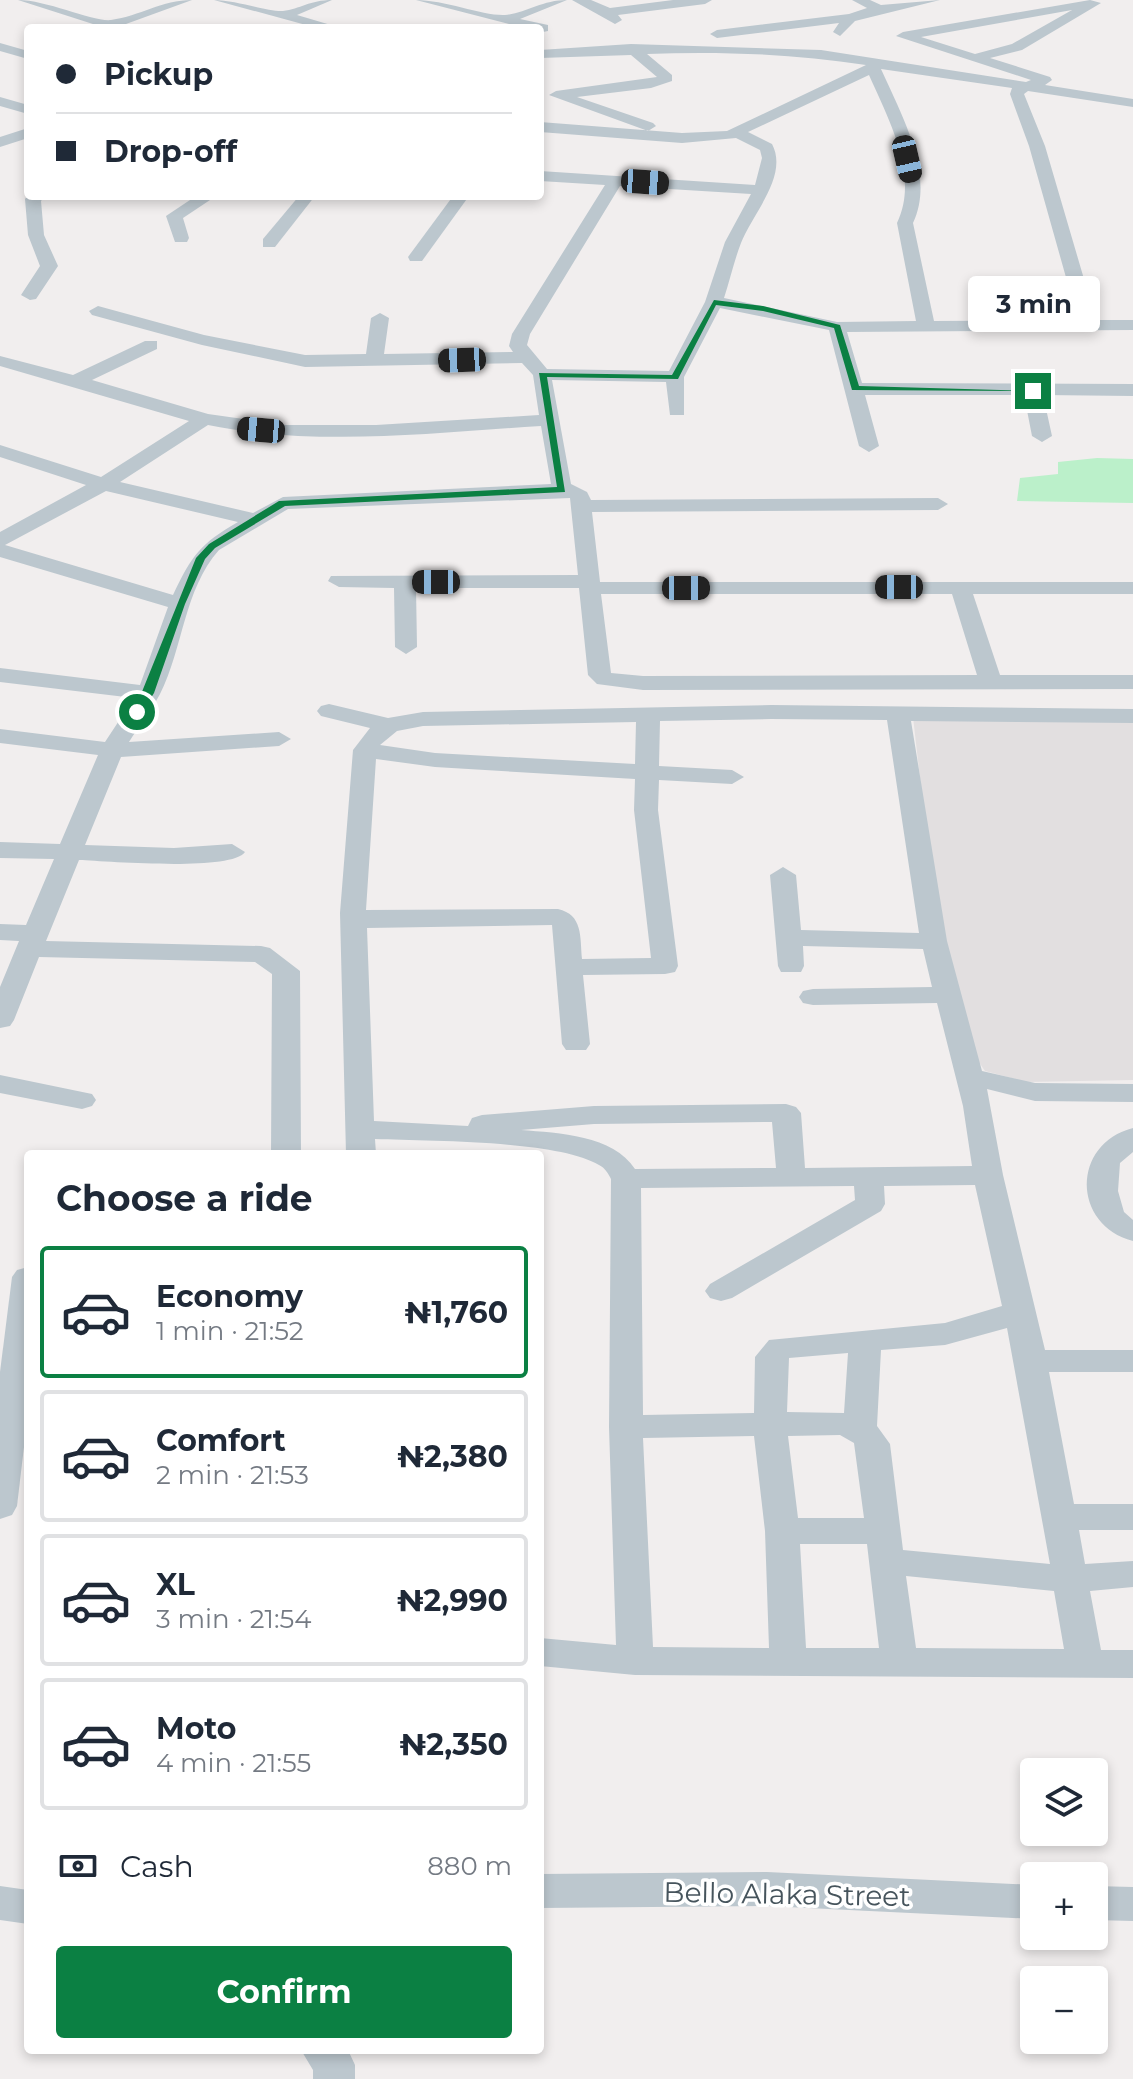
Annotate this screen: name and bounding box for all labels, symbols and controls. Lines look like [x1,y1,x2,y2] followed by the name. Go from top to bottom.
[104,56,213,93] text: Pickup
[104,133,237,170] text: Drop-off
[890,133,924,185] car
[620,168,670,196] car
[967,275,1099,331] callout: 3 min
[996,288,1072,320] text: 3 min
[438,347,486,373] car
[1015,373,1051,409] route end
[236,416,286,444] car
[412,570,460,594] car
[875,575,923,599] car
[662,576,710,600] car
[119,694,155,730] route start
[56,1176,313,1220] text: Choose a ride
[60,1276,132,1348] icon: car
[156,1278,303,1315] text: Economy
[404,1294,508,1331] text: ₦1,760
[156,1315,304,1347] text: 1 min · 21:52
[60,1420,132,1492] icon: car
[156,1422,286,1459] text: Comfort
[397,1438,508,1475] text: ₦2,380
[156,1459,309,1491] text: 2 min · 21:53
[60,1564,132,1636] icon: car
[156,1566,195,1603] text: XL
[397,1582,508,1619] text: ₦2,990
[156,1603,311,1635] text: 3 min · 21:54
[60,1708,132,1780] icon: car
[156,1710,237,1747] text: Moto
[399,1726,508,1763] text: ₦2,350
[156,1747,311,1779] text: 4 min · 21:55
[1020,1758,1108,2054] map controls
[1020,1758,1108,1846] button: layers
[56,1844,100,1888] icon: cash
[120,1848,194,1885] text: Cash
[427,1850,512,1882] text: 880 m
[1020,1862,1108,1950] button: +
[663,1875,911,1913] street label: Bello Alaka Street
[56,1946,512,2038] button: Confirm
[1020,1966,1108,2054] button: −

